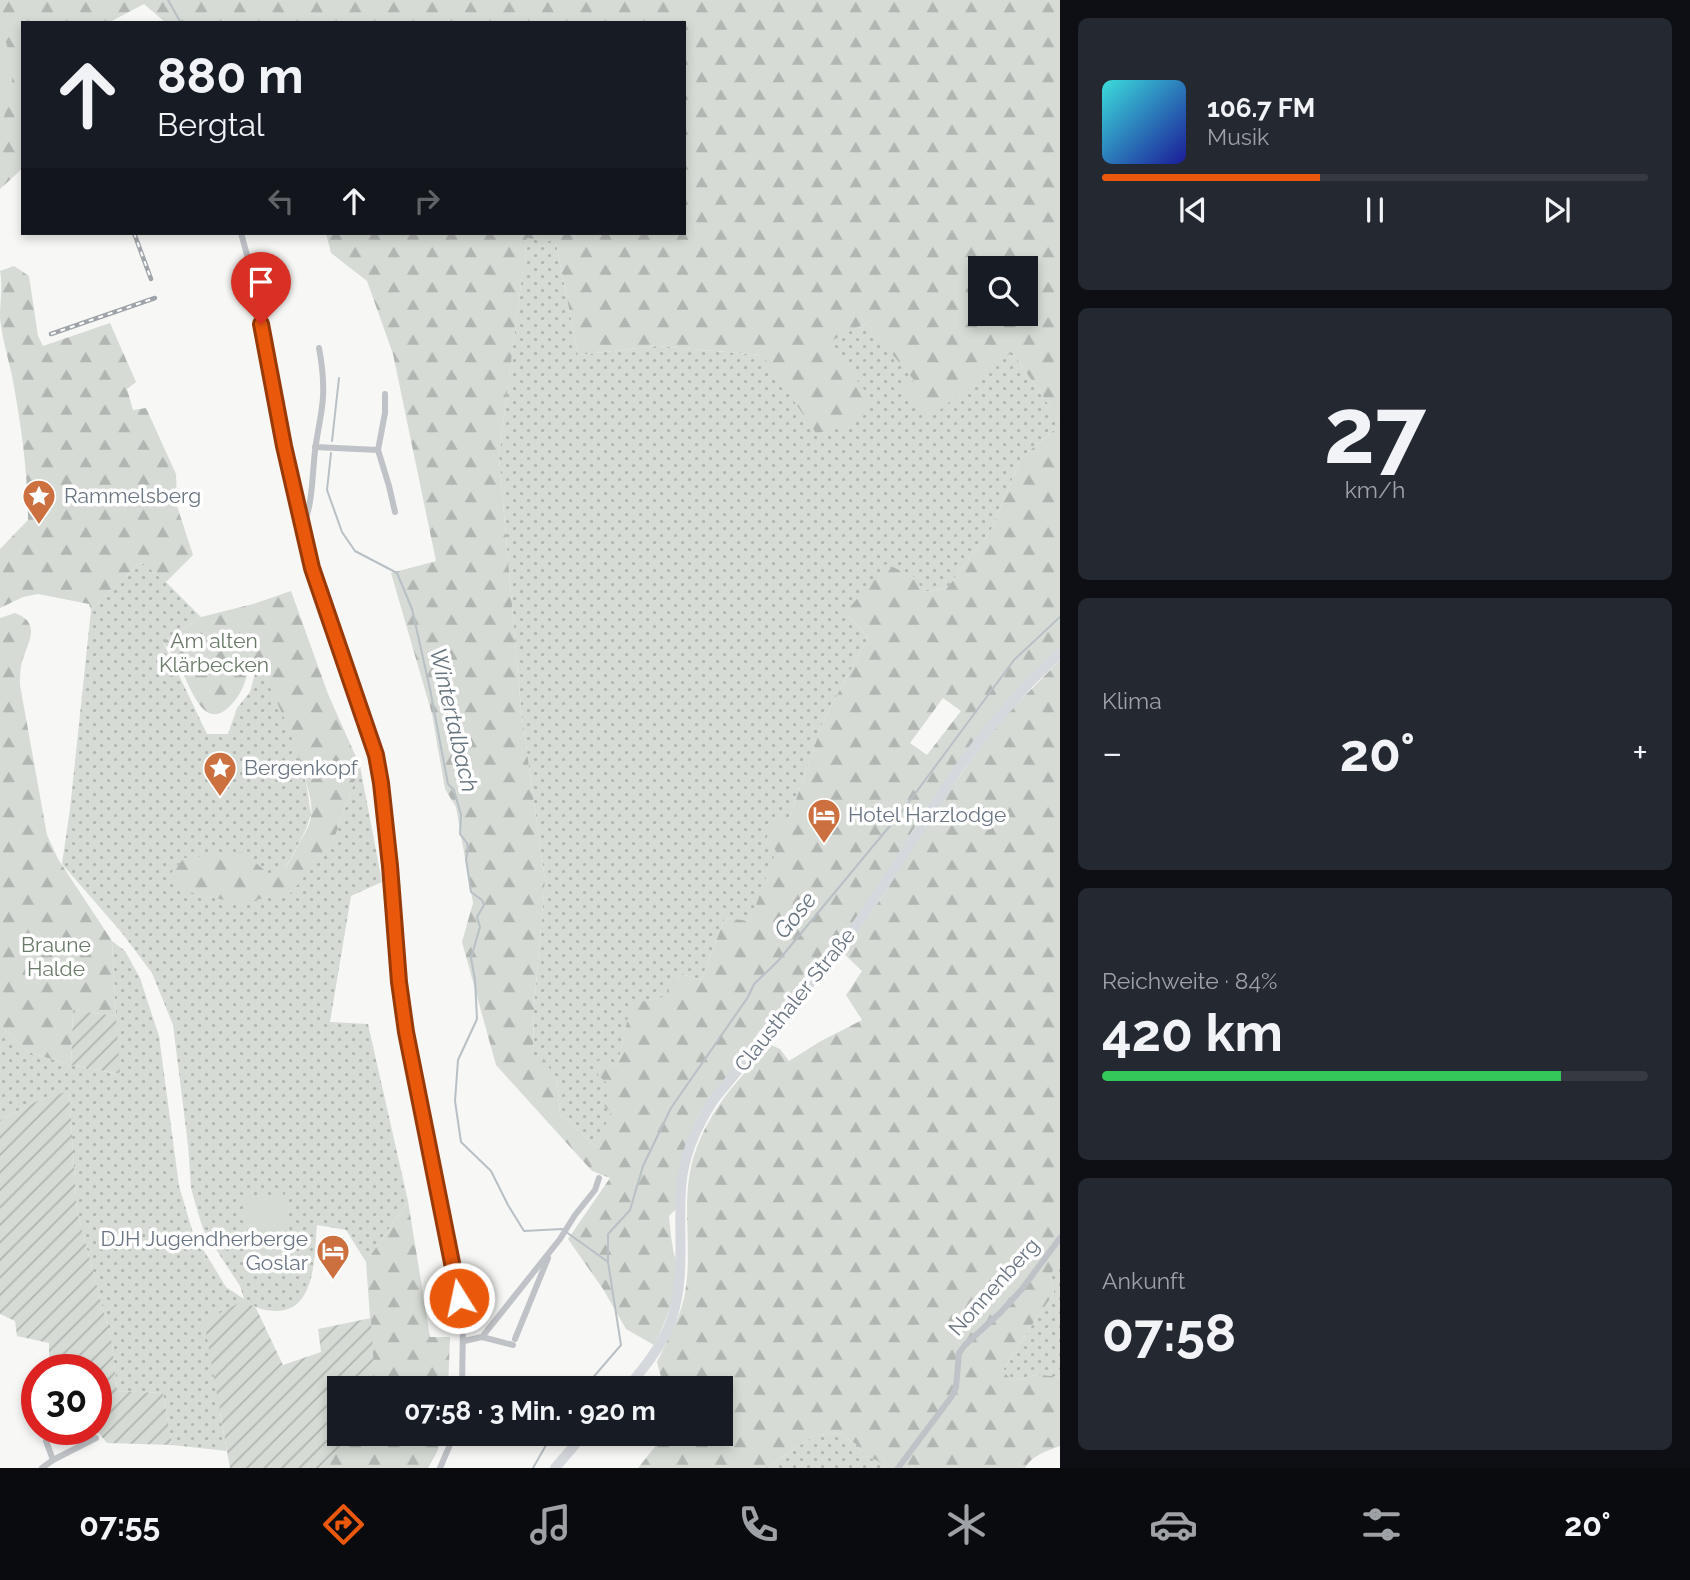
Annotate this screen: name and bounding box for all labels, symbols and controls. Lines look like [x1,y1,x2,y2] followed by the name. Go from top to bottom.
[157,47,304,104] text: 880 m
[42,49,133,140] icon: ahead
[1207,93,1315,123] text: 106.7 FM
[157,106,265,143] text: Bergtal
[1207,123,1269,150] text: Musik
[262,182,300,220] icon: left
[335,182,373,220] icon: ahead
[408,182,446,220] icon: right
[1174,191,1212,229] icon: previous
[1356,191,1394,229] icon: pause
[1538,191,1576,229] icon: next
[231,252,291,324] pin
[968,256,1038,326] map controls
[968,256,1038,326] button: search
[242,263,280,301] icon: arrive
[1324,377,1426,484] text: 27
[1345,476,1405,503] text: km/h
[20,477,58,526] place icon: Rammelsberg
[64,483,201,508] place label: Rammelsberg
[159,628,269,677] park label: Am alten Klärbecken
[425,645,484,795] water label: Wintertalbach
[1102,687,1162,714] text: Klima
[1340,722,1415,783] text: 20°
[1102,730,1122,775] text: −
[1632,730,1648,775] text: +
[201,749,239,798] place icon: Bergenkopf
[244,755,359,780] place label: Bergenkopf
[805,796,843,845] hotel icon: Hotel Harzlodge
[848,802,1006,827] place label: Hotel Harzlodge
[768,886,821,943] water label: Gose
[729,923,860,1077] street label: Clausthaler Straße
[21,932,91,981] park label: Braune Halde
[1102,967,1277,994] text: Reichweite · 84%
[1102,1002,1283,1063] text: 420 km
[100,1226,309,1275] place label: DJH Jugendherberge Goslar
[314,1232,352,1281] hotel icon: DJH Jugendherberge Goslar
[943,1233,1044,1341] street label: Nonnenberg
[422,1261,496,1335] position arrow
[1102,1267,1185,1294] text: Ankunft
[1102,1302,1236,1363] text: 07:58
[21,1354,112,1445] speed limit sign: 30
[404,1396,656,1426] text: 07:58 · 3 Min. · 920 m
[319,1500,368,1549] icon: directions
[526,1500,575,1549] icon: music
[734,1500,783,1549] icon: phone
[942,1500,991,1549] icon: climate
[1149,1500,1198,1549] icon: car
[1357,1500,1406,1549] icon: filters
[79,1506,160,1543] text: 07:55
[1564,1506,1611,1543] text: 20°

